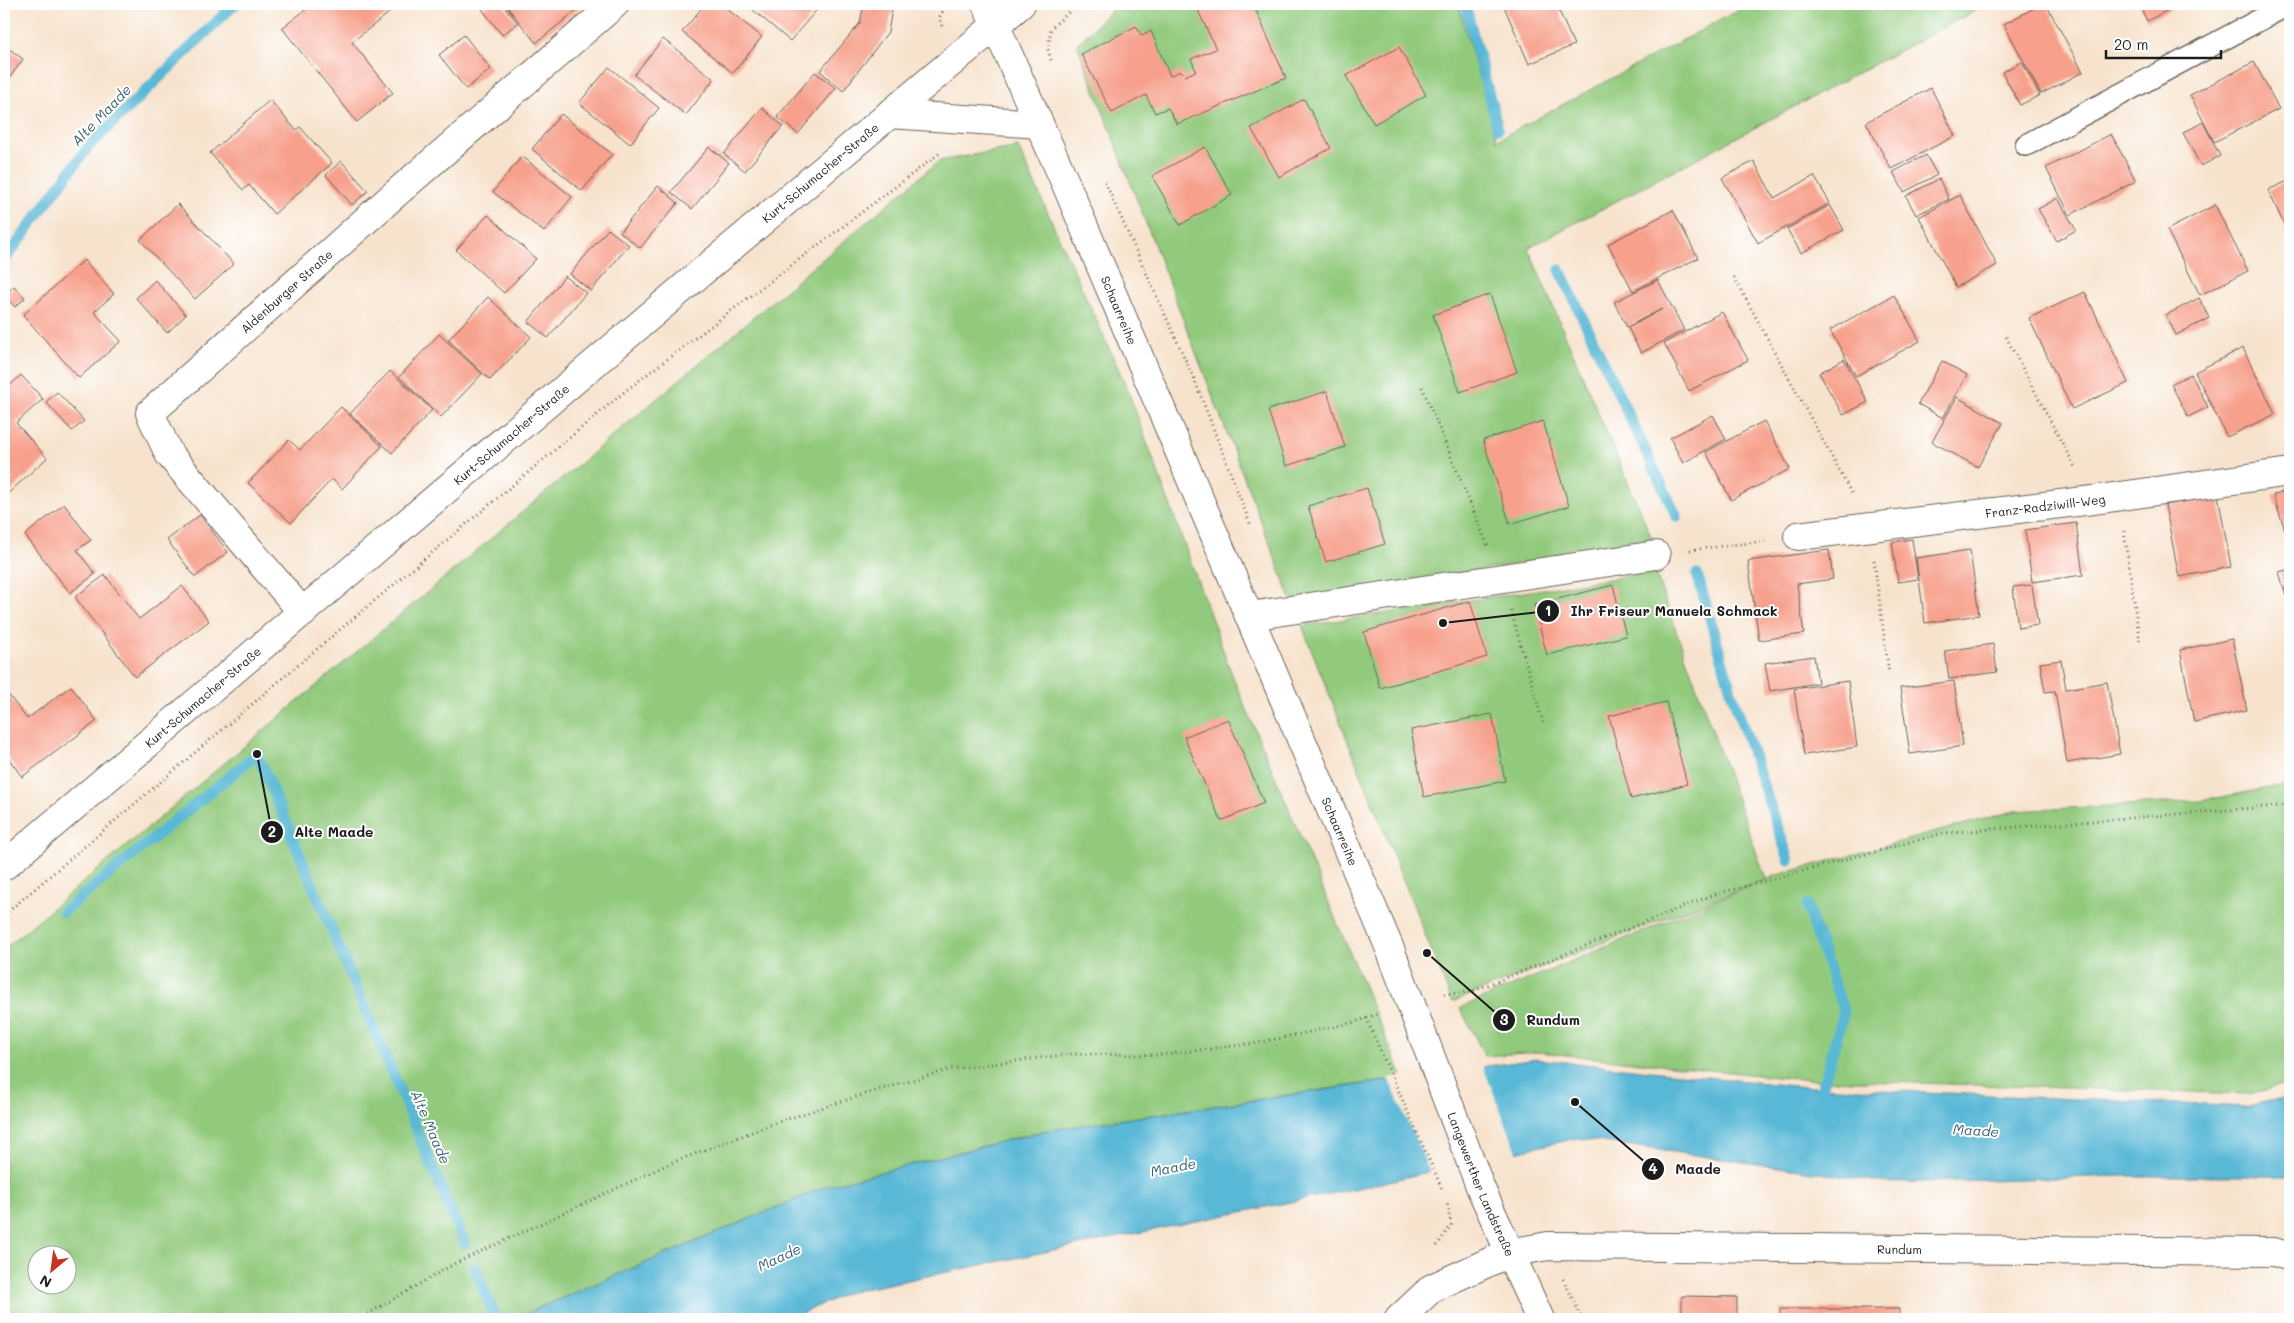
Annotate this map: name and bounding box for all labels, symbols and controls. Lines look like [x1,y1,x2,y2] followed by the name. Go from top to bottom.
[2106,28,2222,60] scale bar
[2114,34,2148,54] text: 20 m
[67,80,135,150] water label: Alte Maade
[759,119,882,226] street label: Kurt-Schumacher-Straße
[237,246,336,336] street label: Aldenburger Straße
[1098,273,1141,347] street label: Schaarreihe
[450,380,572,488] street label: Kurt-Schumacher-Straße
[1984,490,2106,521] street label: Franz-Radziwill-Weg
[1536,597,1788,626] callout: Ihr Friseur Manuela Schmack
[1545,600,1551,620] text: 1
[1570,601,1778,620] text: Ihr Friseur Manuela Schmack
[141,643,264,751] street label: Kurt-Schumacher-Straße
[1319,795,1362,868] street label: Schaarreihe
[260,817,383,846] callout: Alte Maade
[268,821,276,841] text: 2
[295,822,373,841] text: Alte Maade
[1491,1005,1590,1034] callout: Rundum
[1499,1009,1509,1029] text: 3
[1526,1010,1580,1029] text: Rundum
[407,1087,455,1167] water label: Alte Maade
[1445,1110,1518,1259] street label: Langewerther Landstraße
[1952,1119,2000,1141] water label: Maade
[1149,1153,1197,1181] water label: Maade
[1640,1155,1731,1184] callout: Maade
[1648,1158,1658,1178] text: 4
[1675,1159,1721,1178] text: Maade
[754,1239,804,1275] water label: Maade
[1877,1241,1922,1257] street label: Rundum
[28,1246,78,1296] north arrow
[36,1271,55,1293] text: N

